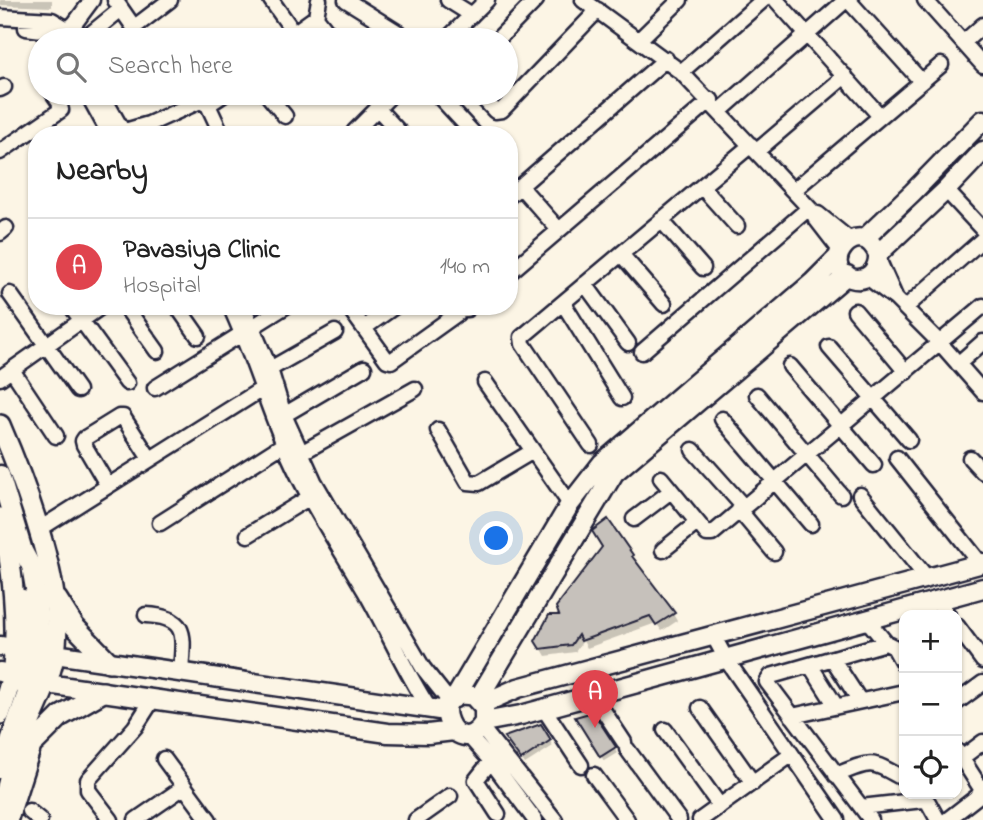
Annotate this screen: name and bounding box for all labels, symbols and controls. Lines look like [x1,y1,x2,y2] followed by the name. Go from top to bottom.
[28,28,518,105] search box
[52,48,90,86] icon: search
[108,48,233,86] text: Search here
[56,150,148,194] text: Nearby
[123,232,280,270] text: Pavasiya Clinic
[72,251,86,284] text: A
[440,251,490,284] text: 140 m
[123,270,201,303] text: Hospital
[479,521,513,555] your location
[899,610,962,799] map controls
[899,610,962,673] button: +
[572,670,618,728] pin: A
[899,673,962,736] button: −
[899,736,962,799] button: locate

